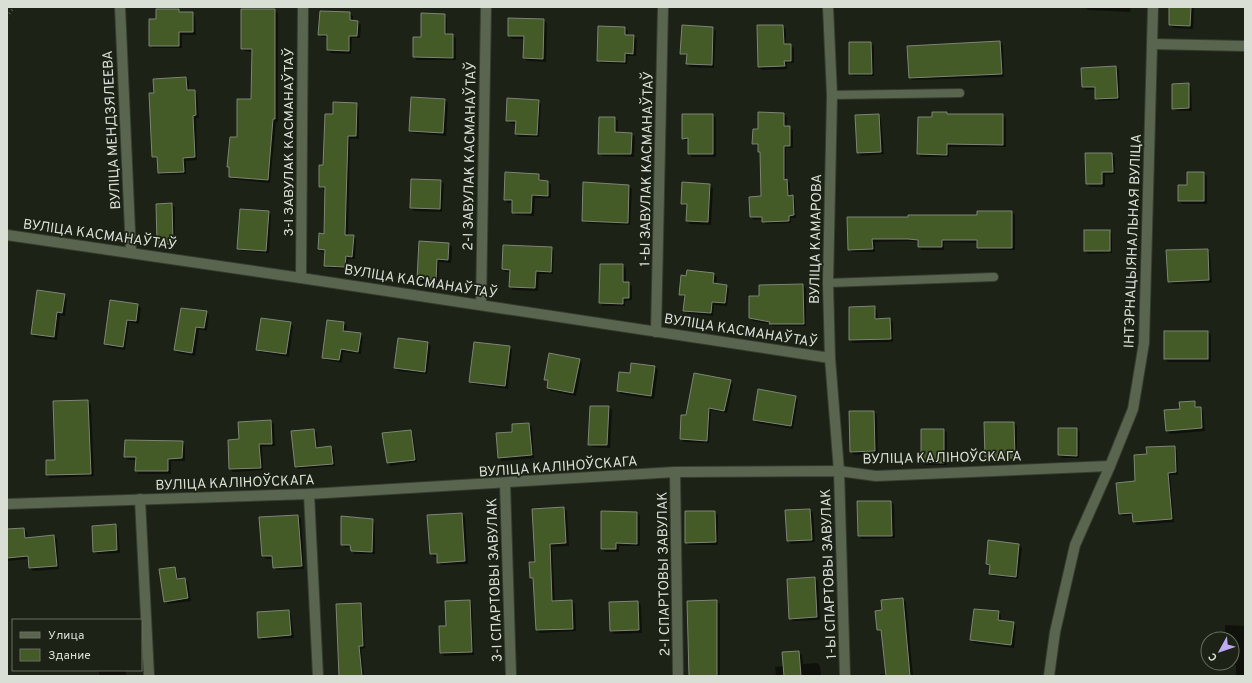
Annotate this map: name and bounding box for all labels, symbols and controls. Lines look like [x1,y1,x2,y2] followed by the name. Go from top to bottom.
[281,47,298,237] street label: 3-І ЗАВУЛАК КАСМАНАЎТАЎ
[100,50,125,210] street label: ВУЛІЦА МЕНДЗЯЛЕЕВА
[460,61,481,251] street label: 2-І ЗАВУЛАК КАСМАНАЎТАЎ
[637,71,658,267] street label: 1-Ы ЗАВУЛАК КАСМАНАЎТАЎ
[1121,134,1146,348] street label: ІНТЭРНАЦЫЯНАЛЬНАЯ ВУЛІЦА
[807,174,826,304] street label: ВУЛІЦА КАМАРОВА
[22,216,178,255] street label: ВУЛІЦА КАСМАНАЎТАЎ
[343,262,499,303] street label: ВУЛІЦА КАСМАНАЎТАЎ
[663,311,819,352] street label: ВУЛІЦА КАСМАНАЎТАЎ
[862,449,1022,468] street label: ВУЛІЦА КАЛІНОЎСКАГА
[478,453,638,482] street label: ВУЛІЦА КАЛІНОЎСКАГА
[155,472,315,495] street label: ВУЛІЦА КАЛІНОЎСКАГА
[818,488,841,660] street label: 1-Ы СПАРТОВЫ ЗАВУЛАК
[655,492,674,656] street label: 2-І СПАРТОВЫ ЗАВУЛАК
[484,497,507,662] street label: 3-І СПАРТОВЫ ЗАВУЛАК
[12,619,142,671] legend
[48,628,84,644] text: Улица
[1200,631,1240,671] north arrow
[48,648,91,664] text: Здание
[1205,650,1221,664] text: С

